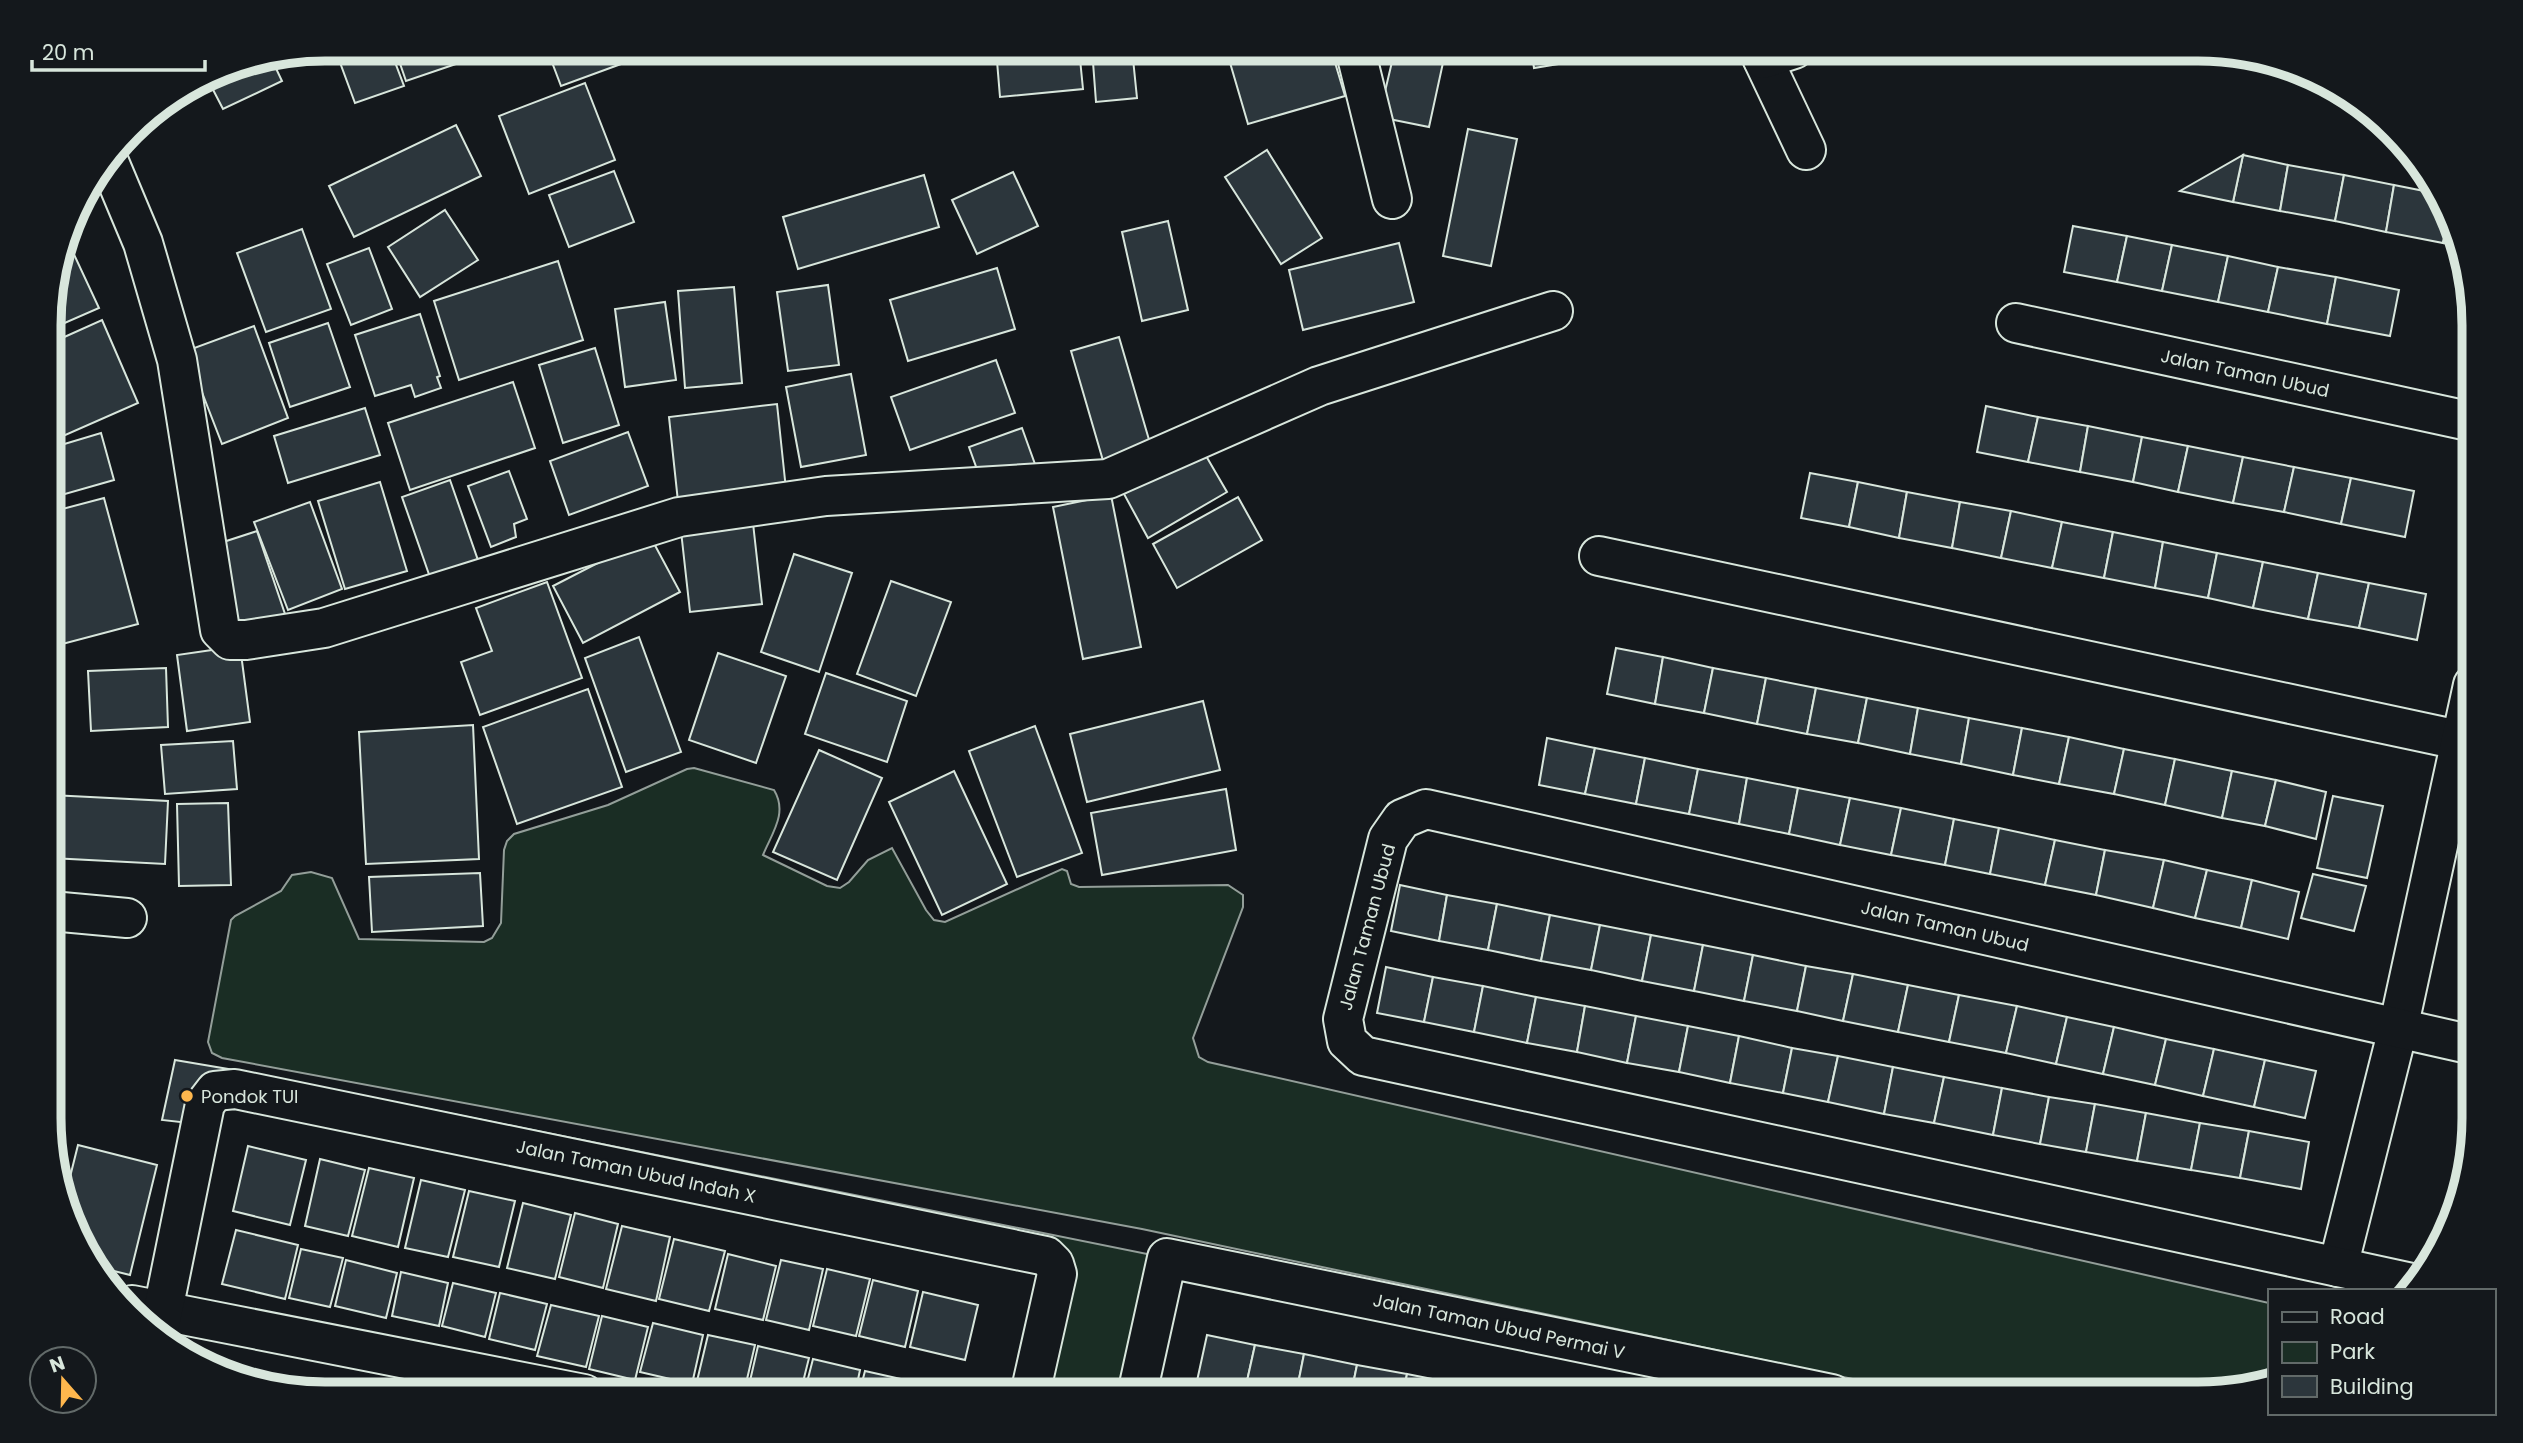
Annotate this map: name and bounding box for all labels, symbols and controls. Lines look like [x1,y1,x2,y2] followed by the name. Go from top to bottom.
[32,28,205,72] scale bar
[42,38,95,67] text: 20 m
[2158,343,2332,403] street label: Jalan Taman Ubud
[1333,841,1401,1013] street label: Jalan Taman Ubud
[1859,895,2031,957] street label: Jalan Taman Ubud
[201,1084,299,1109] place label: Pondok TUI
[179,1088,195,1104] marker: Pondok TUI
[514,1133,758,1209] street label: Jalan Taman Ubud Indah X
[1371,1287,1627,1365] street label: Jalan Taman Ubud Permai V
[2268,1289,2495,1415] legend
[2330,1302,2385,1331] text: Road
[2330,1337,2375,1366] text: Park
[28,1345,98,1415] north arrow
[46,1349,69,1380] text: N
[2330,1372,2414,1401] text: Building

